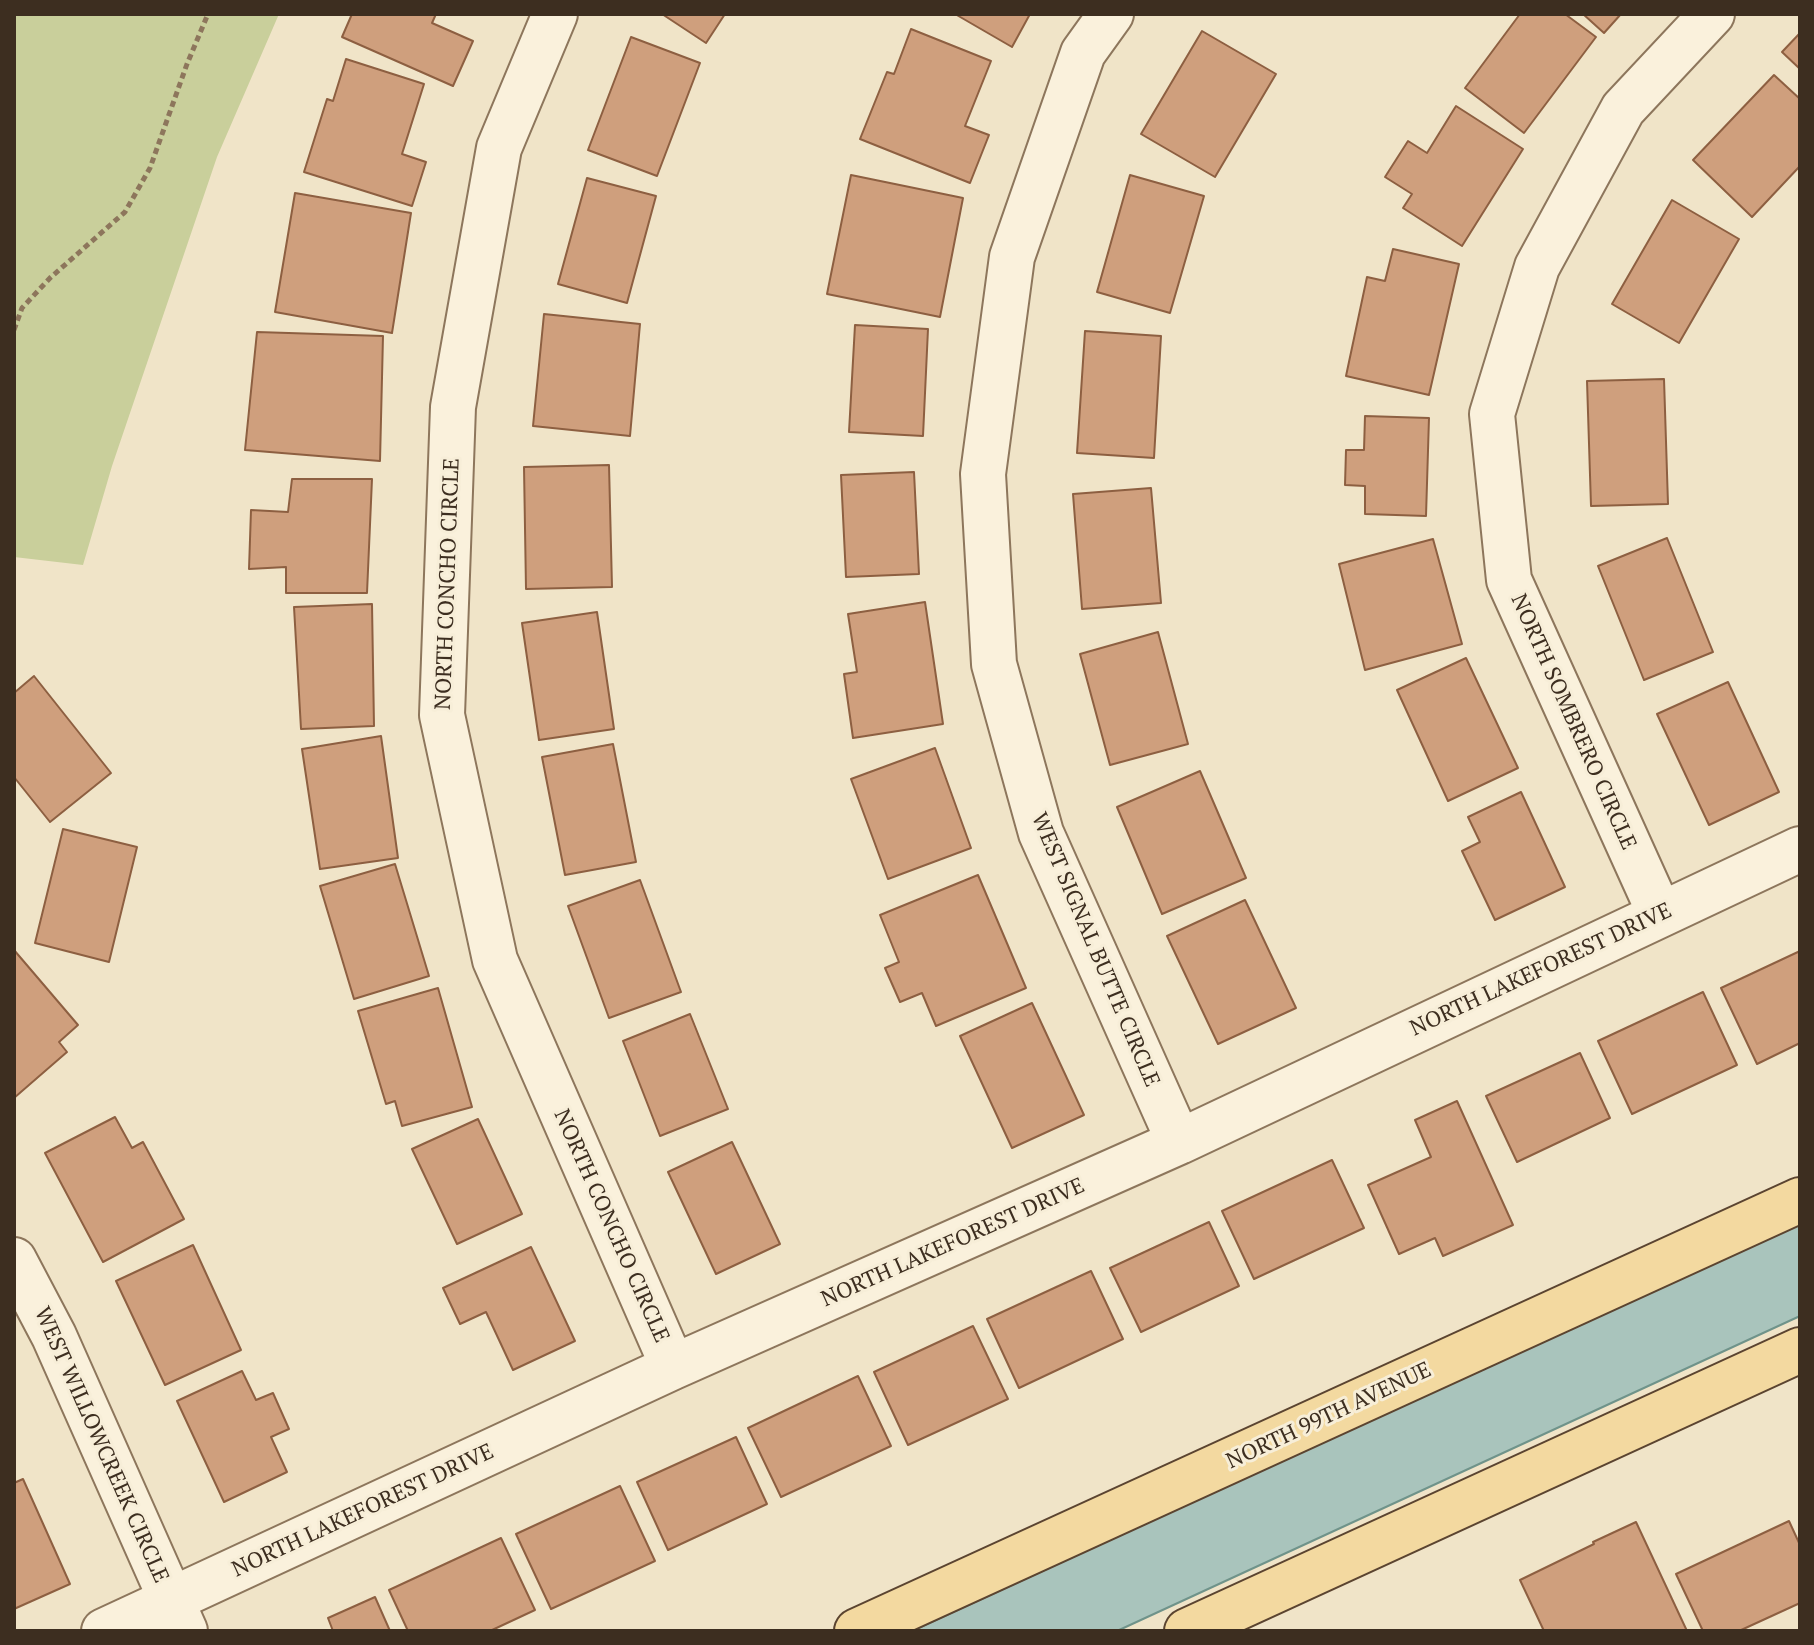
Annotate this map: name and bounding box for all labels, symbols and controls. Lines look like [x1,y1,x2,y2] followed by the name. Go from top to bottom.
[430,457,466,711] street label: NORTH CONCHO CIRCLE
[1505,590,1641,854] street label: NORTH SOMBRERO CIRCLE
[1025,809,1165,1091] street label: WEST SIGNAL BUTTE CIRCLE
[1406,898,1676,1042] street label: NORTH LAKEFOREST DRIVE
[548,1105,674,1347] street label: NORTH CONCHO CIRCLE
[817,1173,1089,1313] street label: NORTH LAKEFOREST DRIVE
[28,1303,174,1587] street label: WEST WILLOWCREEK CIRCLE
[1222,1357,1436,1475] street label: NORTH 99TH AVENUE
[228,1439,498,1583] street label: NORTH LAKEFOREST DRIVE

